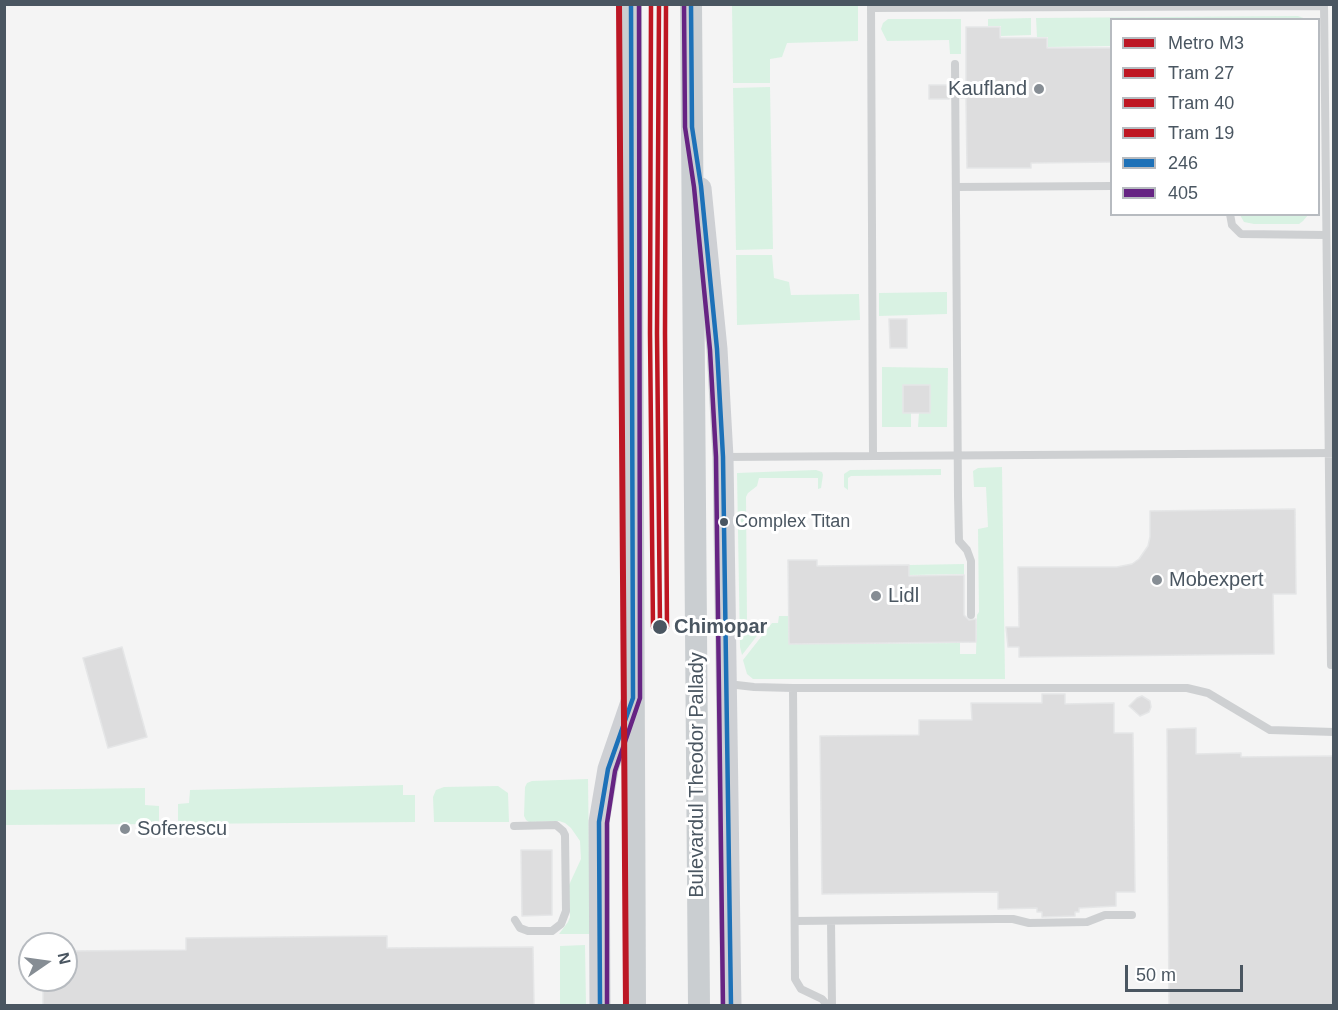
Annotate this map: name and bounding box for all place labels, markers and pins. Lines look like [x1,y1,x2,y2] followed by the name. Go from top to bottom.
[948,77,1027,101] place label: Kaufland
[1032,82,1046,96] marker: Kaufland
[735,511,850,533] place label: Complex Titan
[718,516,730,528] marker: Complex Titan
[1169,568,1263,592] place label: Mobexpert
[1150,573,1164,587] marker: Mobexpert
[888,584,919,608] place label: Lidl
[869,589,883,603] marker: Lidl
[674,615,767,639] place label: Chimopar
[651,618,669,636] marker: Chimopar
[137,817,227,841] place label: Soferescu
[118,822,132,836] marker: Soferescu

